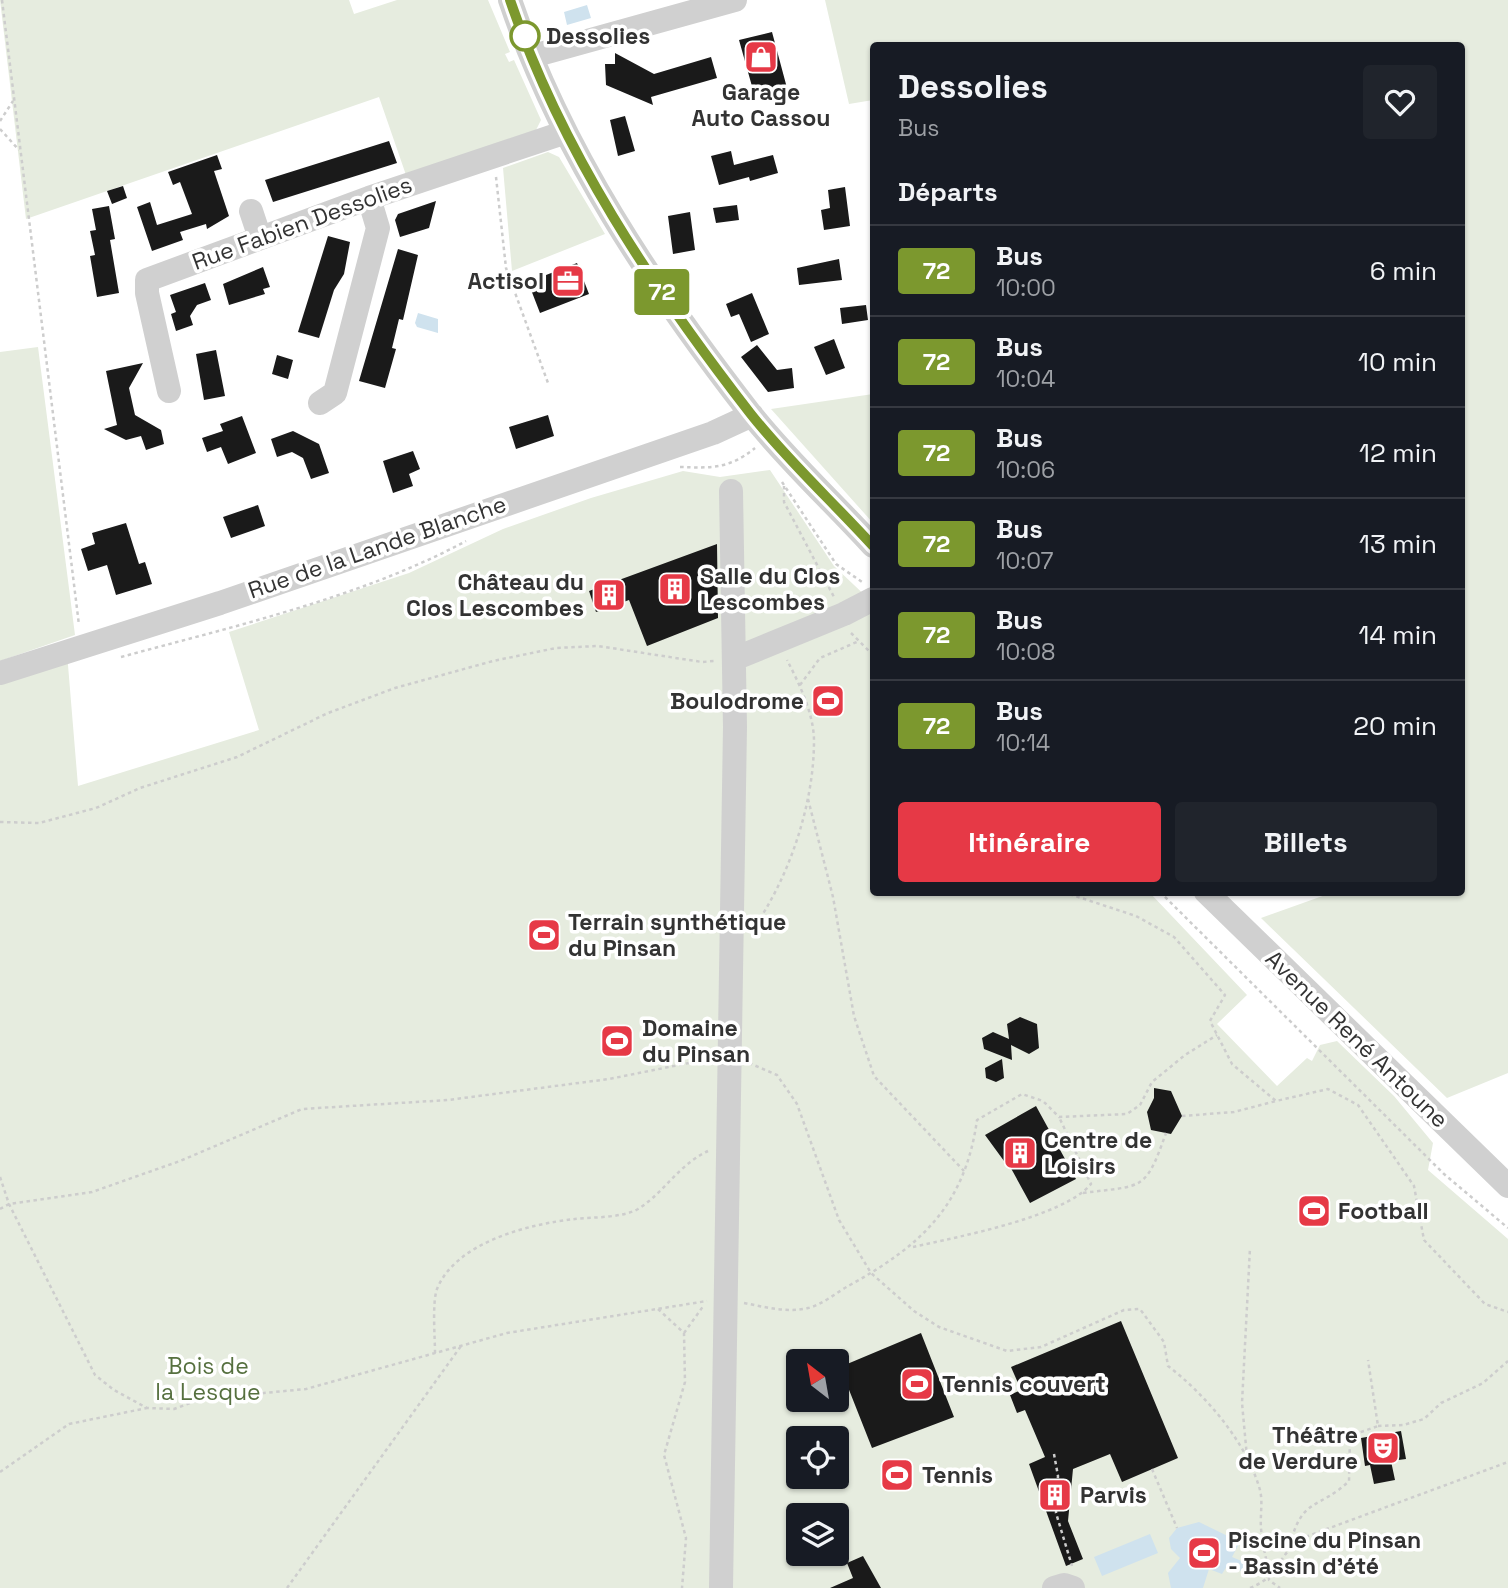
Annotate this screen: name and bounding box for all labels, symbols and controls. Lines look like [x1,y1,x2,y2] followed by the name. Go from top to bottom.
[510,21,540,51] marker: Dessolies
[546,21,650,51] place label: Dessolies
[742,38,780,76] shop icon: Garage Auto Cassou
[1363,65,1437,139] button: heart
[898,66,1048,108] text: Dessolies
[691,77,831,133] place label: Garage Auto Cassou
[898,113,939,143] text: Bus
[188,169,416,277] street label: Rue Fabien Dessolies
[898,175,998,209] text: Départs
[996,239,1043,273] text: Bus
[1370,254,1437,288] text: 6 min
[923,255,950,286] text: 72
[549,262,587,300] office icon: Actisol
[467,266,544,296] place label: Actisol
[630,269,694,315] line badge: 72
[996,273,1056,303] text: 10:00
[648,276,676,307] text: 72
[996,330,1043,364] text: Bus
[1358,345,1437,379] text: 10 min
[923,346,950,377] text: 72
[996,364,1055,394] text: 10:04
[996,421,1043,455] text: Bus
[1359,436,1437,470] text: 12 min
[923,437,950,468] text: 72
[996,455,1055,485] text: 10:06
[244,489,510,605] street label: Rue de la Lande Blanche
[996,512,1043,546] text: Bus
[1359,527,1437,561] text: 13 min
[923,528,950,559] text: 72
[996,546,1053,576] text: 10:07
[700,561,840,617] place label: Salle du Clos Lescombes
[406,567,584,623] place label: Château du Clos Lescombes
[656,570,694,608] building icon: Salle du Clos Lescombes
[590,576,628,614] building icon: Château du Clos Lescombes
[996,603,1043,637] text: Bus
[1359,618,1437,652] text: 14 min
[923,619,950,650] text: 72
[996,637,1055,667] text: 10:08
[809,682,847,720] sports icon: Boulodrome
[670,686,804,716] place label: Boulodrome
[996,694,1043,728] text: Bus
[1353,709,1437,743] text: 20 min
[923,710,950,741] text: 72
[996,728,1050,758] text: 10:14
[898,802,1161,882] button: Itinéraire
[1175,802,1437,882] button: Billets
[568,907,786,963] place label: Terrain synthétique du Pinsan
[525,916,563,954] sports icon: Terrain synthétique du Pinsan
[1259,944,1455,1134] street label: Avenue René Antoune
[642,1013,750,1069] place label: Domaine du Pinsan
[598,1022,636,1060] sports icon: Domaine du Pinsan
[1044,1125,1152,1181] place label: Centre de Loisirs
[1001,1134,1039,1172] building icon: Centre de Loisirs
[1295,1192,1333,1230] sports icon: Football
[1338,1196,1429,1226] place label: Football
[786,1349,849,1412] north arrow
[786,1349,849,1566] map controls
[155,1351,261,1407] park label: Bois de la Lesque
[898,1365,936,1403] sports icon: Tennis couvert
[942,1369,1106,1399] place label: Tennis couvert
[1238,1420,1358,1476] place label: Théâtre de Verdure
[786,1426,849,1489] button: locate
[1364,1429,1402,1467] theatre icon: Théâtre de Verdure
[878,1456,916,1494] sports icon: Tennis
[922,1460,993,1490] place label: Tennis
[1036,1476,1074,1514] building icon: Parvis
[1080,1480,1147,1510] place label: Parvis
[786,1503,849,1566] button: layers
[1228,1525,1421,1581] place label: Piscine du Pinsan - Bassin d'été
[1185,1534,1223,1572] sports icon: Piscine du Pinsan - Bassin d'été

